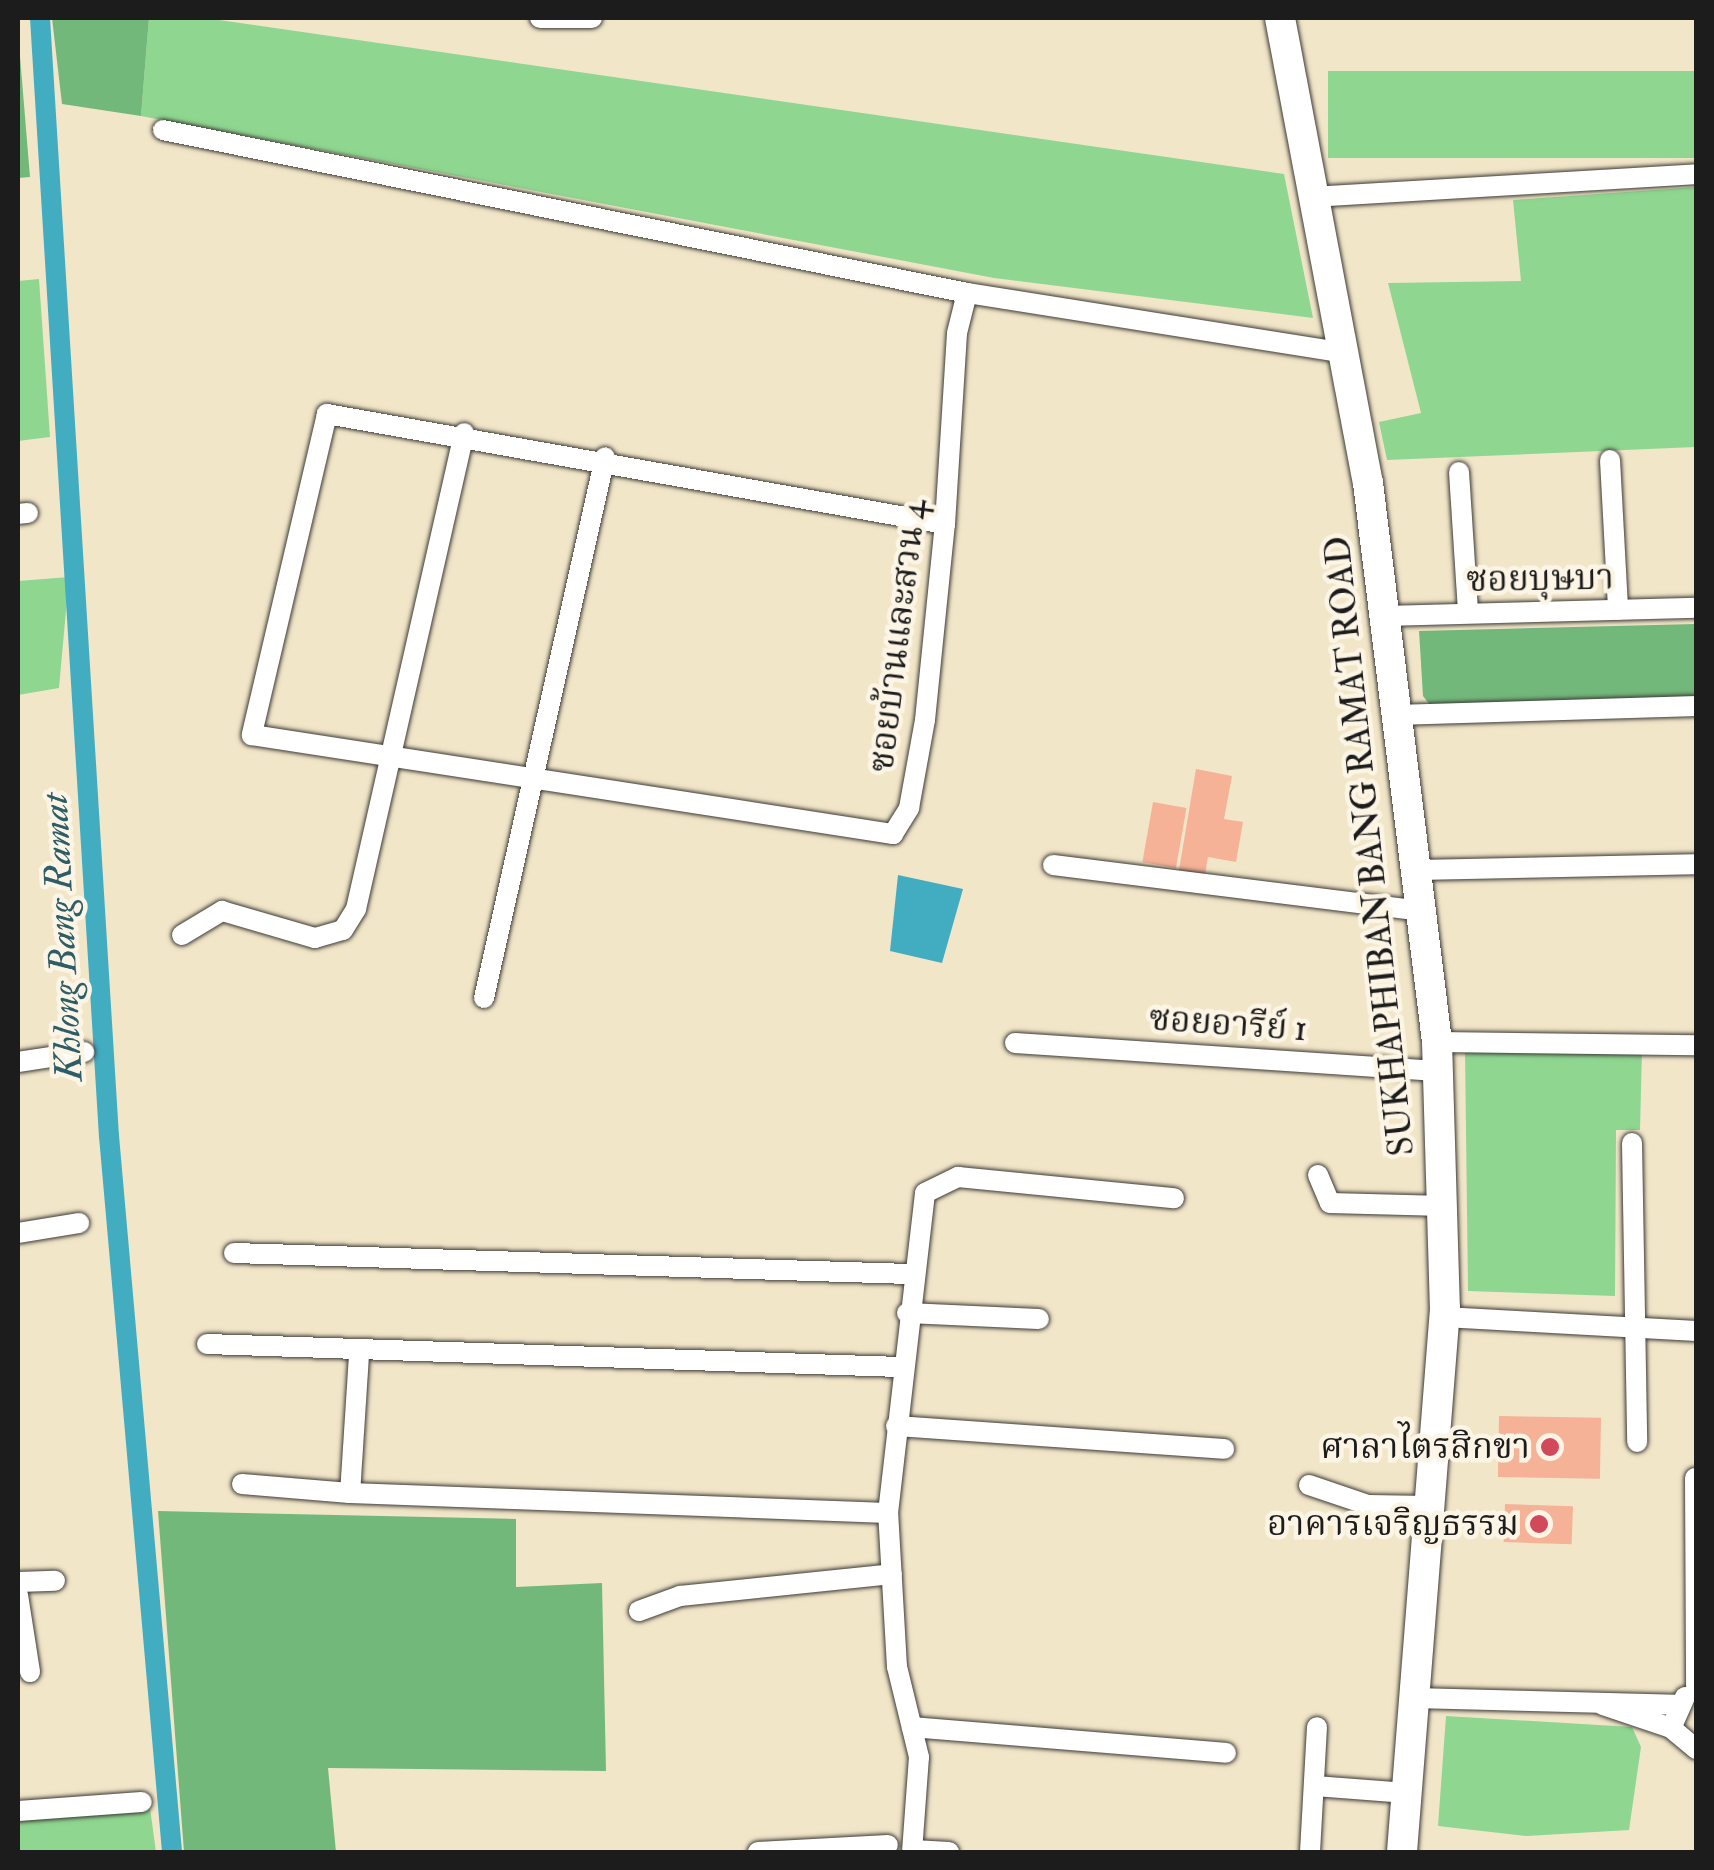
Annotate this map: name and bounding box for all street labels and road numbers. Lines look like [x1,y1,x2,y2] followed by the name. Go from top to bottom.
[860,497,936,775] street label: ซอยบ้านและสวน 4
[1317,534,1423,1158] street label: SUKHAPHIBAN BANG RAMAT ROAD
[1466,557,1614,601] street label: ซอยบุษบา
[1148,998,1308,1050] street label: ซอยอารีย์ 1

